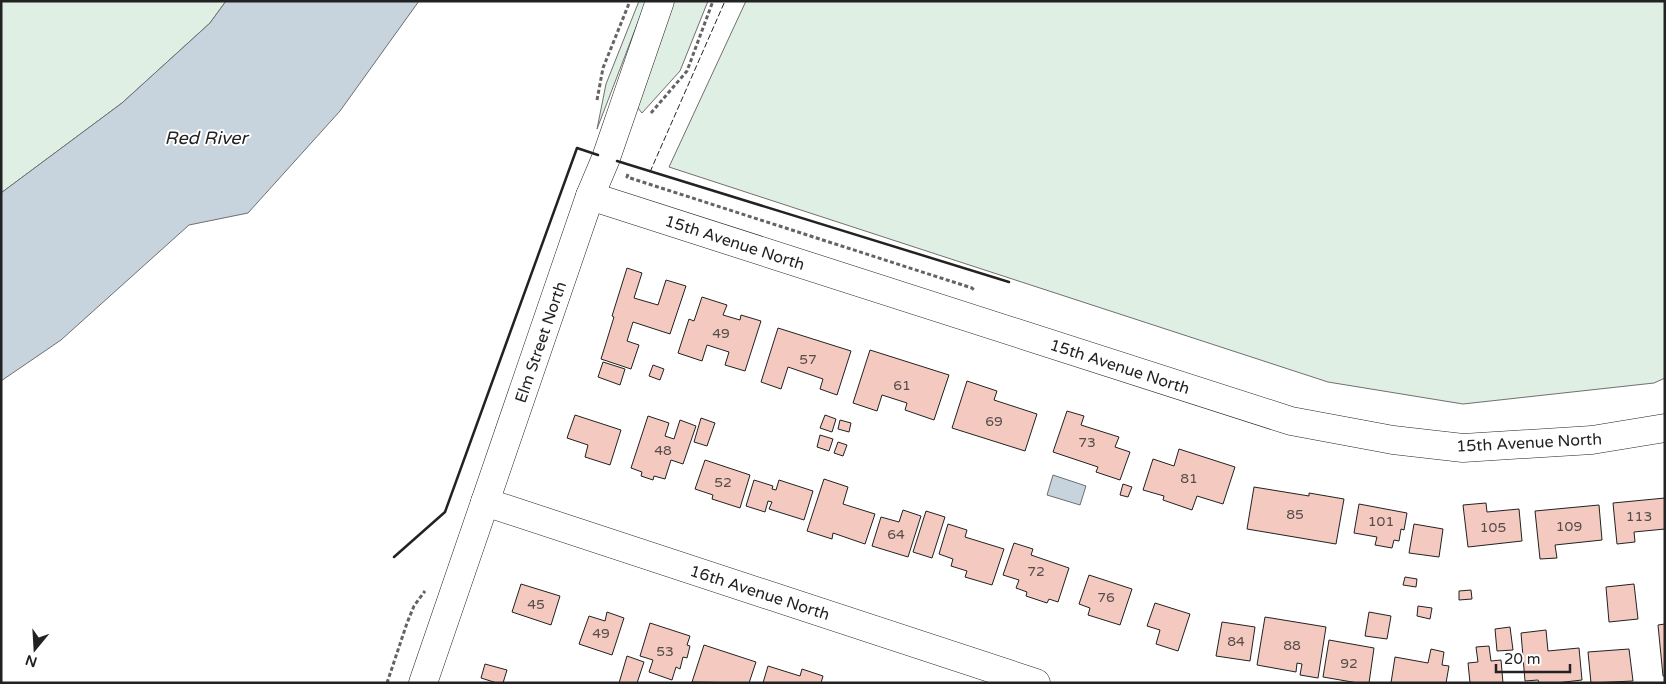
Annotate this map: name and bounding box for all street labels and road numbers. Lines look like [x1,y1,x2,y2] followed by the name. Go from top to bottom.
[662,211,807,275] street label: 15th Avenue North
[511,279,571,406] street label: Elm Street North
[1047,335,1192,399] street label: 15th Avenue North
[1456,429,1602,457] street label: 15th Avenue North
[687,561,832,625] street label: 16th Avenue North

